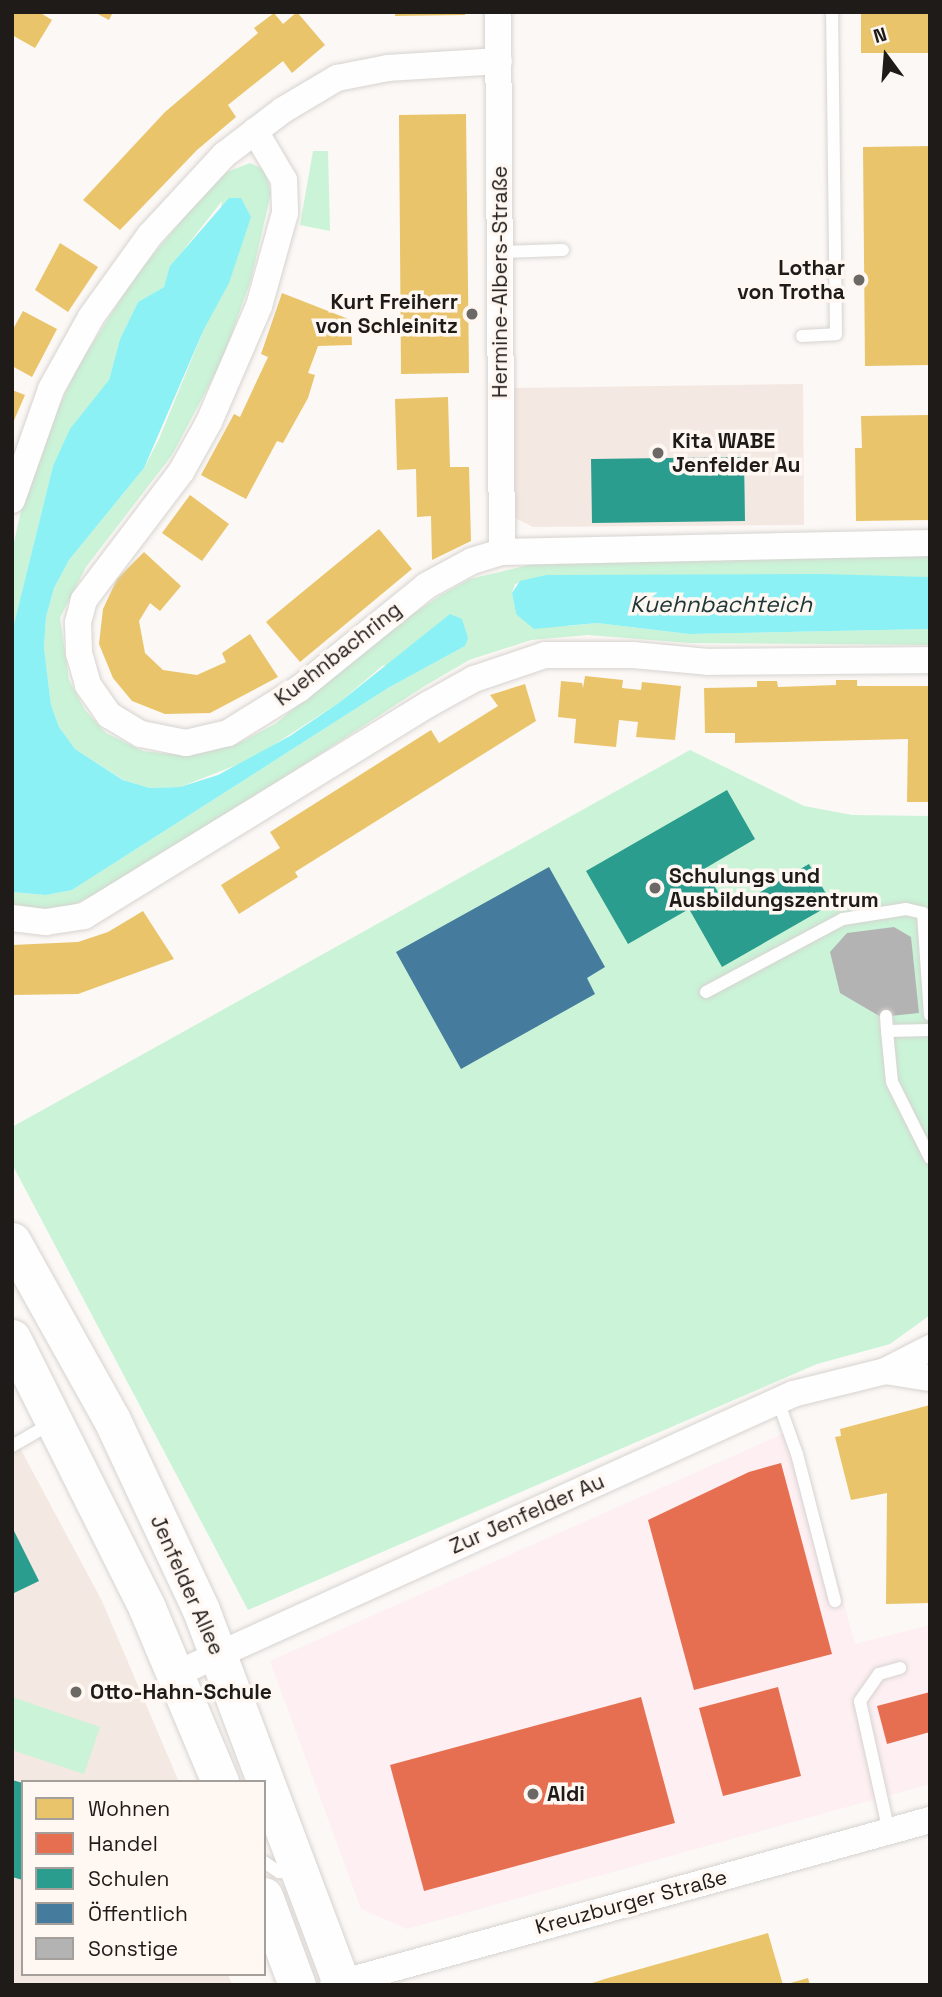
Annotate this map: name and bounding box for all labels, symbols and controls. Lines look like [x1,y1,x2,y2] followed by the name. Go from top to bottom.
[851,21,921,91] north arrow
[871,22,890,49] text: N
[487,166,513,398] street label: Hermine-Albers-Straße
[737,255,845,305] place label: Lothar von Trotha
[851,272,867,288] marker: Lothar von Trotha
[315,289,458,339] place label: Kurt Freiherr von Schleinitz
[464,306,480,322] marker: Kurt Freiherr von Schleinitz
[672,428,801,478] place label: Kita WABE Jenfelder Au
[650,445,666,461] marker: Kita WABE Jenfelder Au
[630,590,812,618] water label: Kuehnbachteich
[270,597,406,711] street label: Kuehnbachring
[669,863,879,913] place label: Schulungs und Ausbildungszentrum
[647,880,663,896] marker: Schulungs und Ausbildungszentrum
[446,1469,608,1559] street label: Zur Jenfelder Au
[145,1511,229,1659] street label: Jenfelder Allee
[90,1679,272,1705] place label: Otto-Hahn-Schule
[68,1684,84,1700] marker: Otto-Hahn-Schule
[21,1780,266,1976] legend
[547,1781,585,1807] place label: Aldi
[525,1786,541,1802] marker: Aldi
[88,1795,170,1822] text: Wohnen
[88,1830,158,1857] text: Handel
[532,1864,730,1940] street label: Kreuzburger Straße
[88,1865,169,1892] text: Schulen
[88,1900,188,1927] text: Öffentlich
[88,1935,178,1962] text: Sonstige

